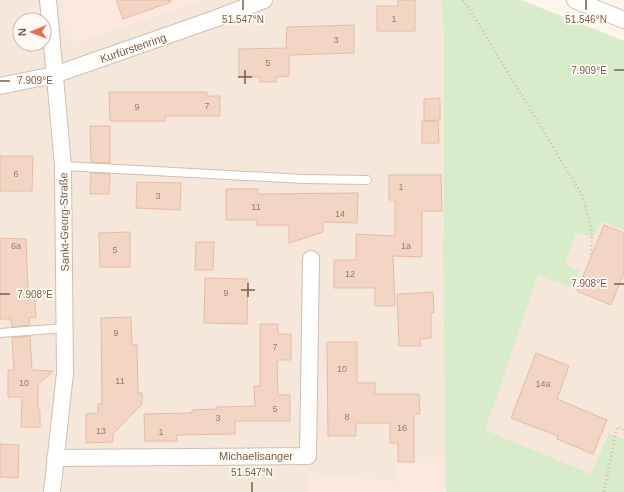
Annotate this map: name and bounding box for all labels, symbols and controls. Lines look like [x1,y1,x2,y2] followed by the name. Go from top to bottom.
[12,12,52,52] north arrow
[222,14,264,25] text: 51.547°N
[391,14,397,24] house number: 1
[565,14,607,25] text: 51.546°N
[16,28,28,36] text: N
[98,31,168,65] street label: Kurfürstenring
[333,35,339,45] house number: 3
[265,58,271,68] house number: 5
[571,65,607,76] text: 7.909°E
[17,75,53,86] text: 7.909°E
[204,101,210,111] house number: 7
[134,102,140,112] house number: 9
[13,169,19,179] house number: 6
[57,172,71,272] street label: Sankt-Georg-Straße
[398,182,404,192] house number: 1
[155,191,161,201] house number: 3
[251,202,261,212] house number: 11
[335,209,345,219] house number: 14
[11,241,21,251] house number: 6a
[401,241,411,251] house number: 1a
[112,245,118,255] house number: 5
[345,269,355,279] house number: 12
[571,278,607,289] text: 7.908°E
[223,288,229,298] house number: 9
[17,289,53,300] text: 7.908°E
[113,328,119,338] house number: 9
[272,342,278,352] house number: 7
[337,364,347,374] house number: 10
[115,376,125,386] house number: 11
[19,378,29,388] house number: 10
[535,379,551,389] house number: 14a
[272,404,278,414] house number: 5
[344,412,350,422] house number: 8
[215,413,221,423] house number: 3
[397,423,407,433] house number: 16
[96,426,106,436] house number: 13
[158,427,164,437] house number: 1
[219,450,293,462] street label: Michaelisanger
[231,467,273,478] text: 51.547°N

